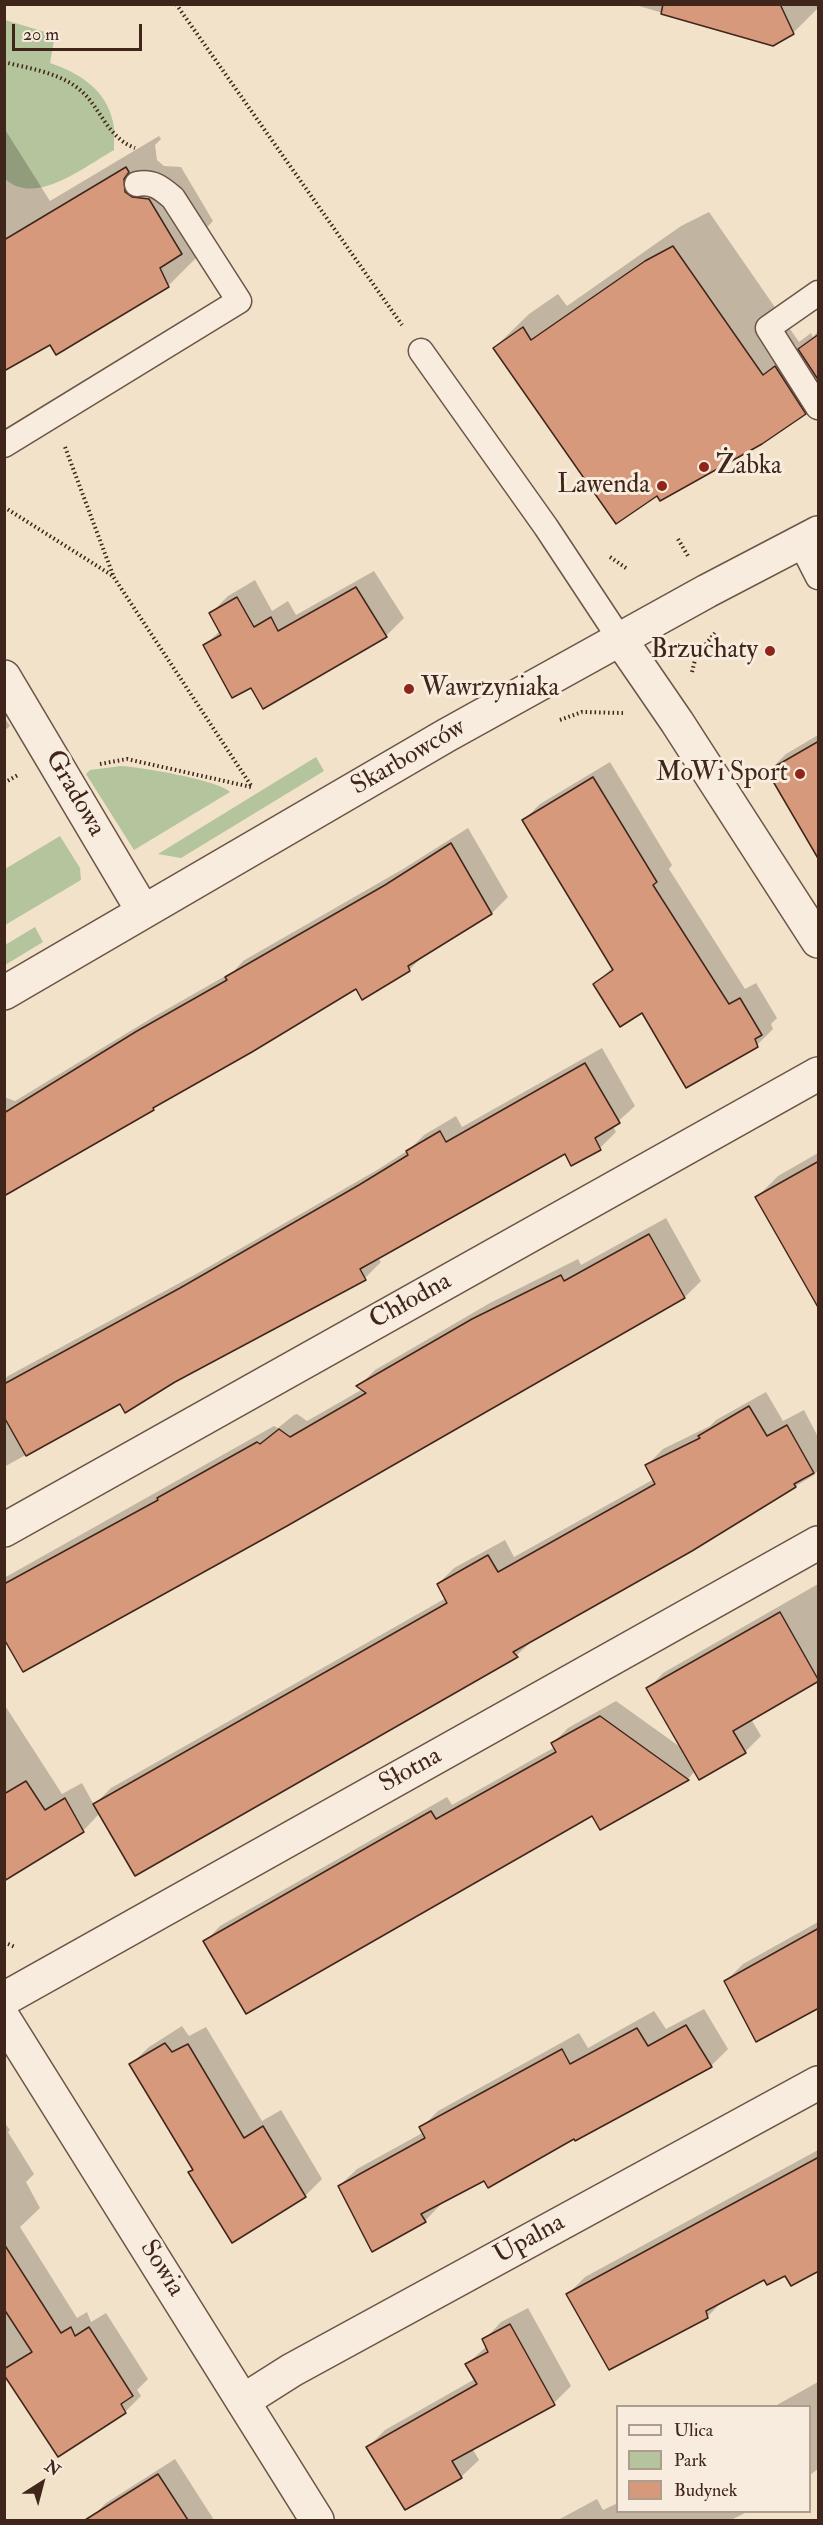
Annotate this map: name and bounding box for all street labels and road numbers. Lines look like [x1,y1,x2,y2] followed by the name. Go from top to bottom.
[346,713,472,803] street label: Skarbowców
[37,745,111,843] street label: Gradowa
[365,1267,457,1337] street label: Chłodna
[375,1741,447,1801] street label: Słotna
[489,2208,571,2272] street label: Upalna
[132,2235,190,2303] street label: Sowia

